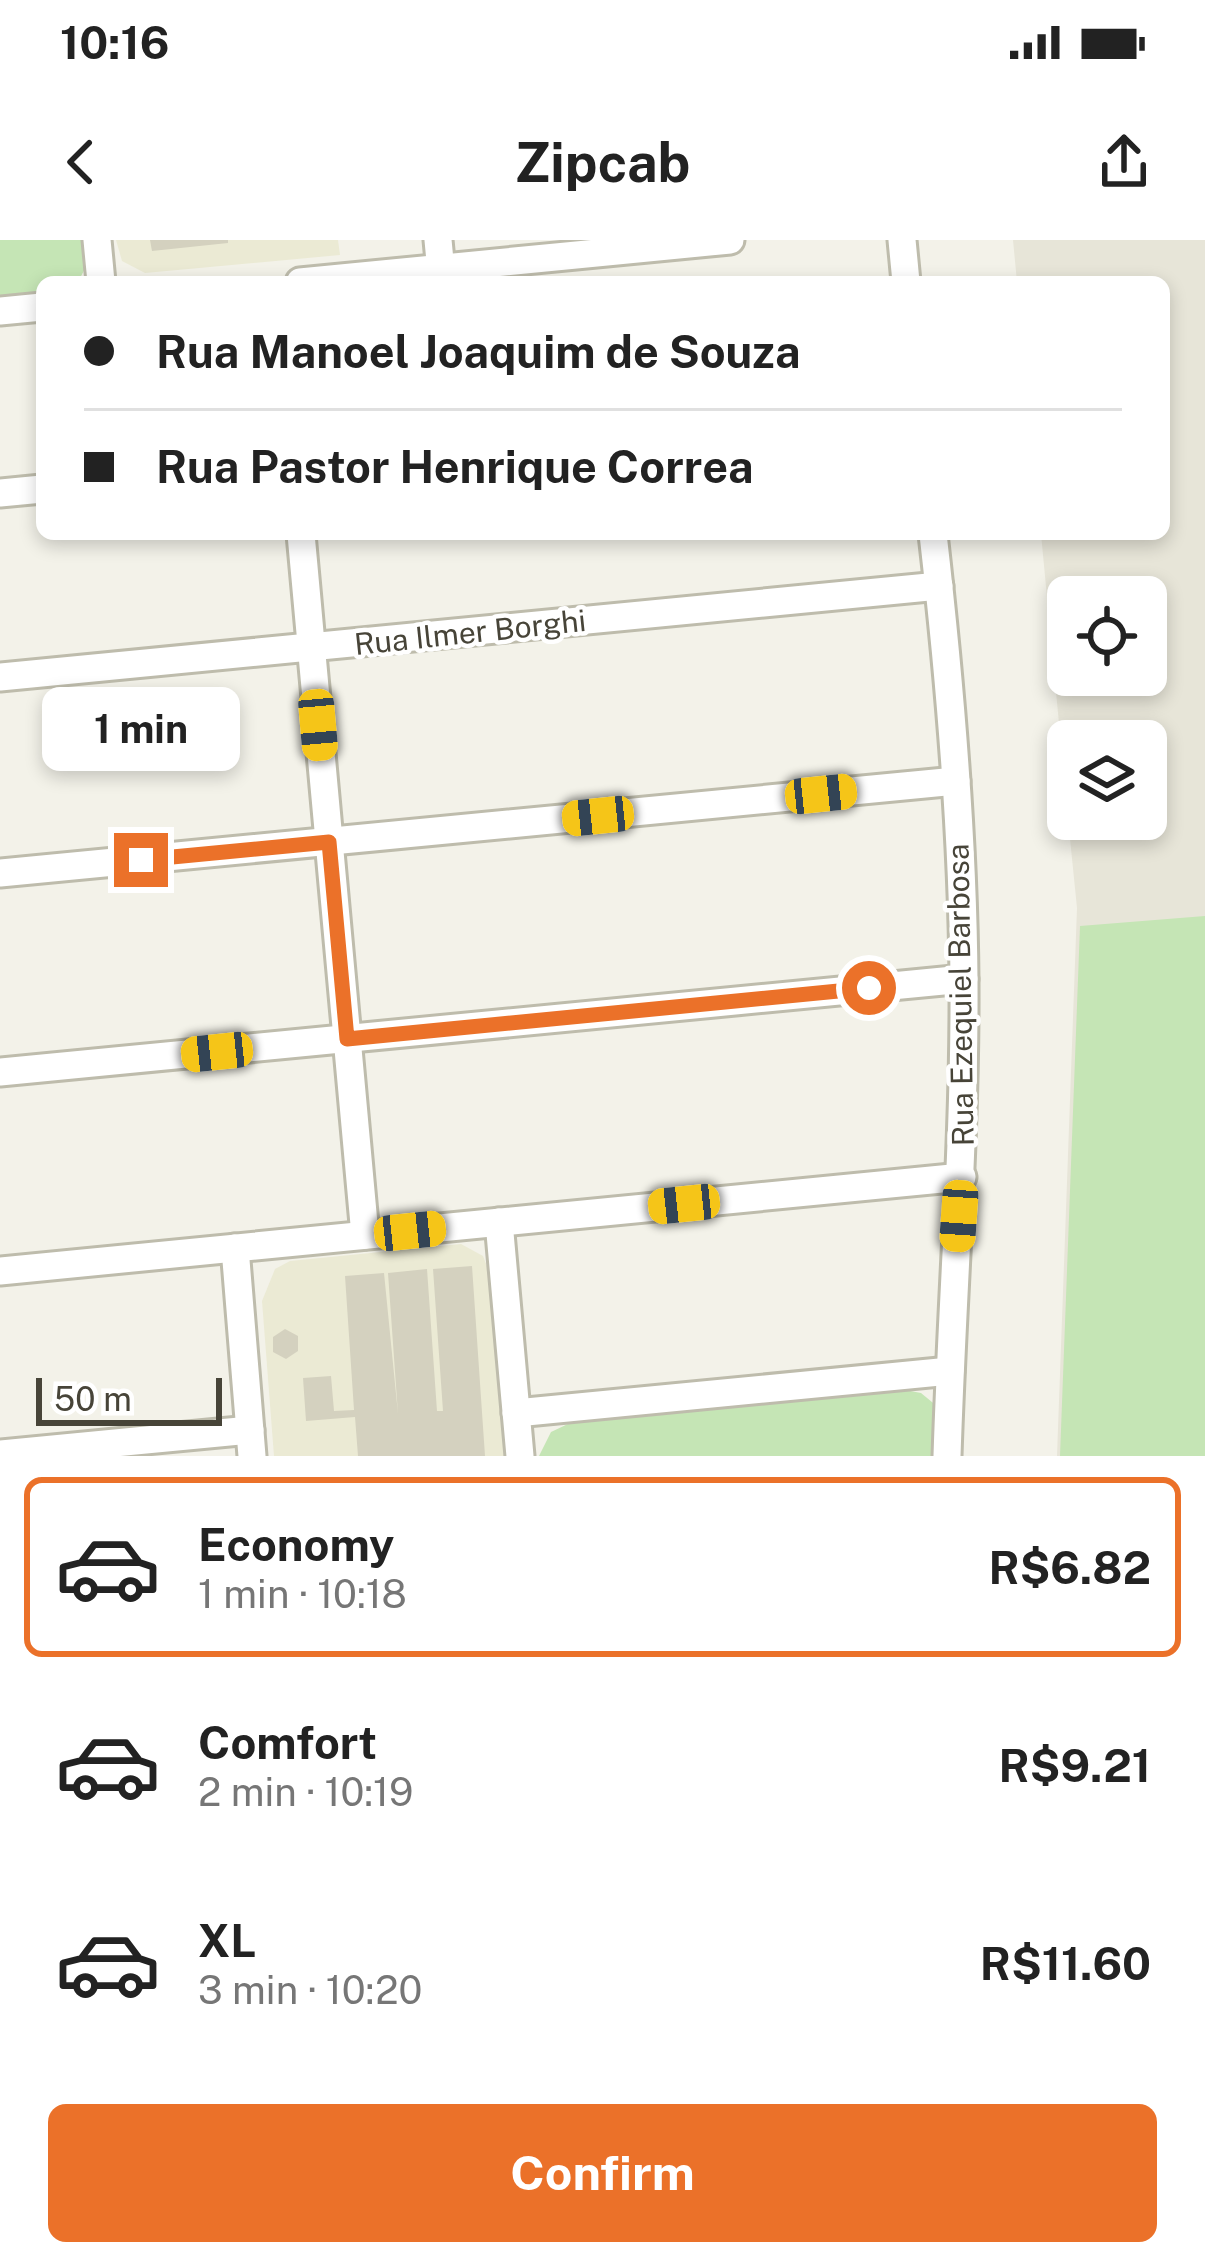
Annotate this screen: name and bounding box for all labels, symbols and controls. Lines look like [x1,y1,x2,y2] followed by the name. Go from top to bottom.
[60,16,169,69] text: 10:16
[48,129,114,195] icon: back
[1091,129,1157,195] icon: share
[515,131,690,194] text: Zipcab
[156,325,801,378] text: Rua Manoel Joaquim de Souza
[156,440,753,493] text: Rua Pastor Henrique Correa
[1047,576,1167,840] map controls
[1047,576,1167,696] button: locate
[352,602,588,662] street label: Rua Ilmer Borghi
[42,686,240,770] callout: 1 min
[297,688,339,762] car
[94,706,188,752] text: 1 min
[1047,720,1167,840] button: layers
[783,772,859,816] car
[560,794,636,838] car
[114,833,168,887] route end
[939,843,981,1147] street label: Rua Ezequiel Barbosa
[842,961,896,1015] route start
[179,1030,255,1074] car
[939,1179,979,1253] car
[646,1182,722,1226] car
[372,1209,448,1253] car
[36,1372,222,1425] scale bar
[54,1380,132,1418] text: 50 m
[54,1513,162,1621] icon: car
[198,1518,394,1571] text: Economy
[988,1541,1151,1594] text: R$6.82
[198,1571,407,1617] text: 1 min · 10:18
[54,1711,162,1819] icon: car
[198,1716,377,1769] text: Comfort
[999,1739,1151,1792] text: R$9.21
[198,1769,413,1815] text: 2 min · 10:19
[54,1909,162,2017] icon: car
[198,1914,256,1967] text: XL
[980,1937,1151,1990] text: R$11.60
[198,1967,422,2013] text: 3 min · 10:20
[48,2104,1157,2242] button: Confirm

